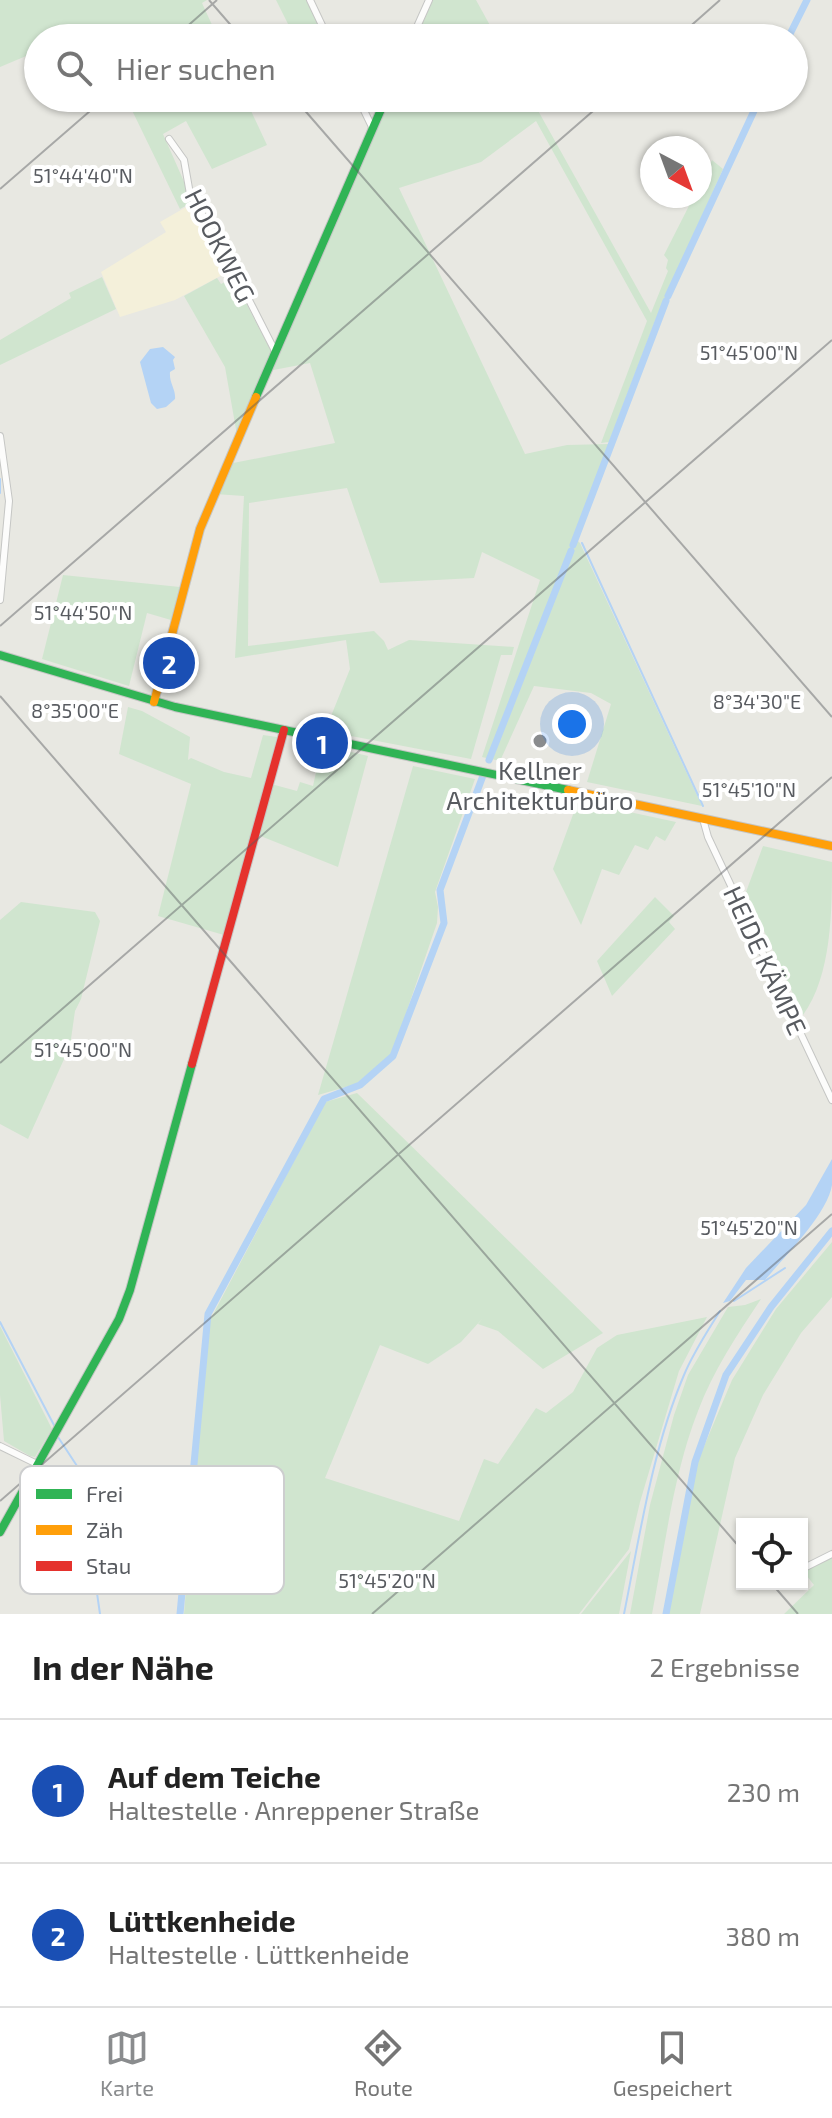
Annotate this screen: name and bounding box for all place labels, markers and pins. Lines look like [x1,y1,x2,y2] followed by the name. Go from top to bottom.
[143,633,195,693] pin: 2
[296,713,348,773] pin: 1
[531,732,549,750] marker: Kellner Architekturbüro
[446,754,634,815] place label: Kellner Architekturbüro

